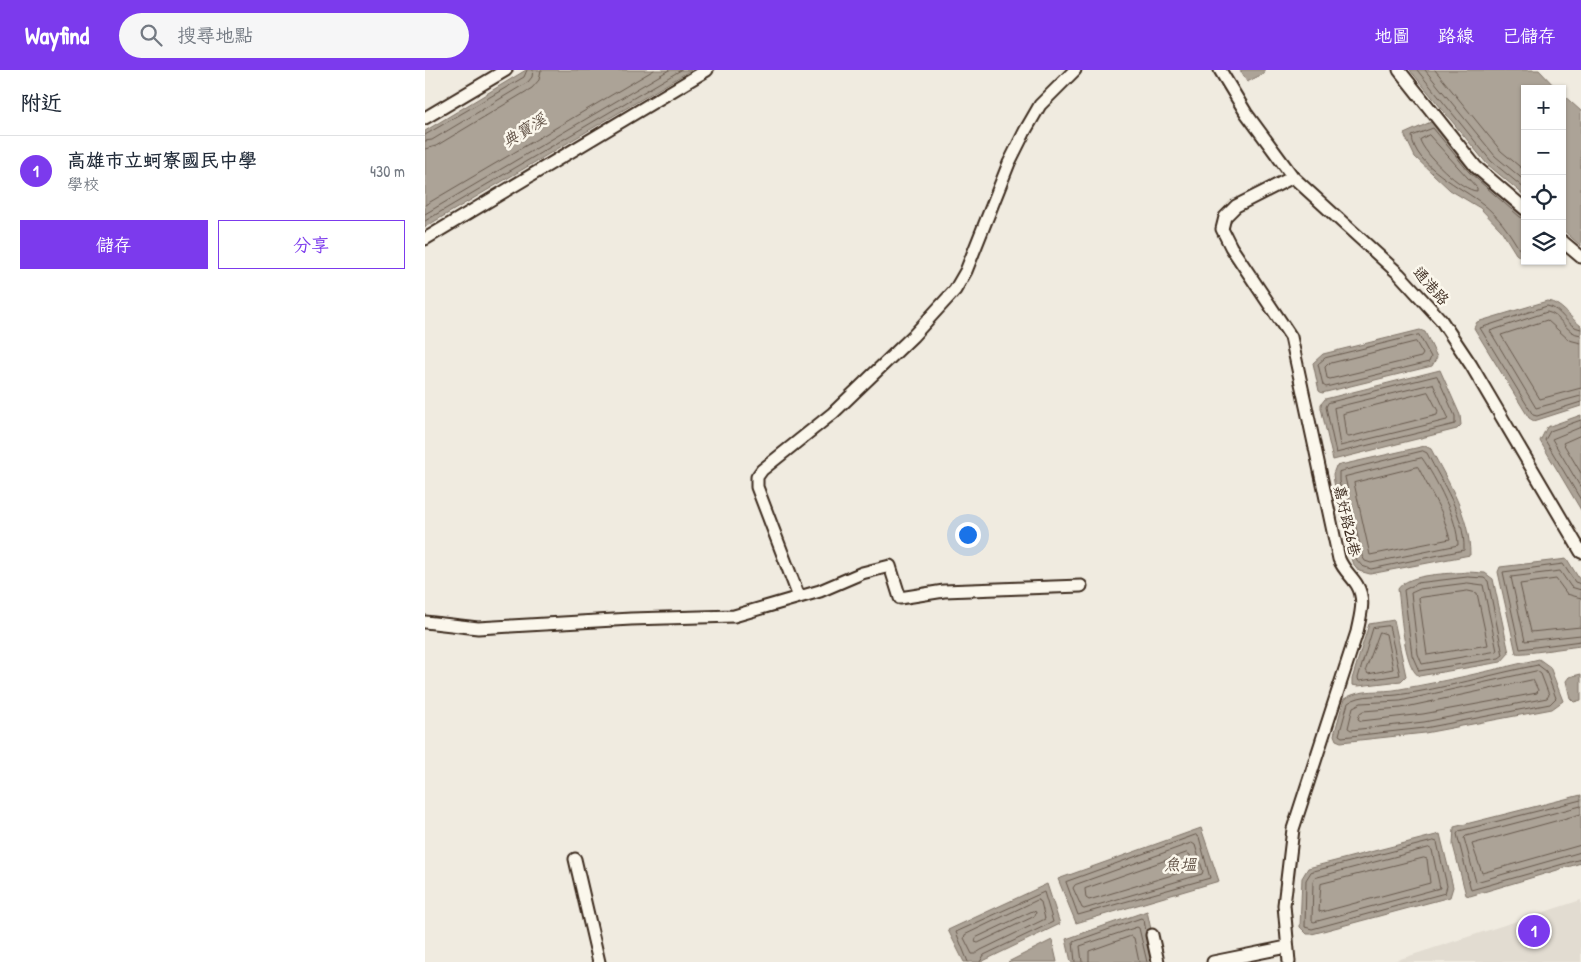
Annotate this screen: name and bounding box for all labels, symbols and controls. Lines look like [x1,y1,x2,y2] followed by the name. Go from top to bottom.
[119,13,469,58] search box
[25,19,89,51] text: Wayfind
[137,21,165,49] icon: search
[177,22,253,48] text: 搜尋地點
[1374,23,1410,48] text: 地圖
[1438,23,1474,48] text: 路線
[1502,23,1556,48] text: 已儲存
[1521,85,1566,265] map controls
[1521,85,1566,130] button: +
[20,88,62,117] text: 附近
[498,107,551,152] water label: 典寶溪
[1521,130,1566,175] button: −
[67,147,257,173] text: 高雄市立蚵寮國民中學
[33,160,39,182] text: 1
[370,160,405,182] text: 430 m
[67,173,99,195] text: 學校
[1521,175,1566,220] button: locate
[20,220,208,269] button: 儲存
[218,220,405,269] button: 分享
[1521,220,1566,265] button: layers
[1409,262,1454,309] street label: 通港路
[1329,483,1366,559] street label: 嘉好路26巷
[955,522,981,548] your location
[1164,853,1197,875] water label: 魚塭
[1518,912,1550,950] pin: 1

